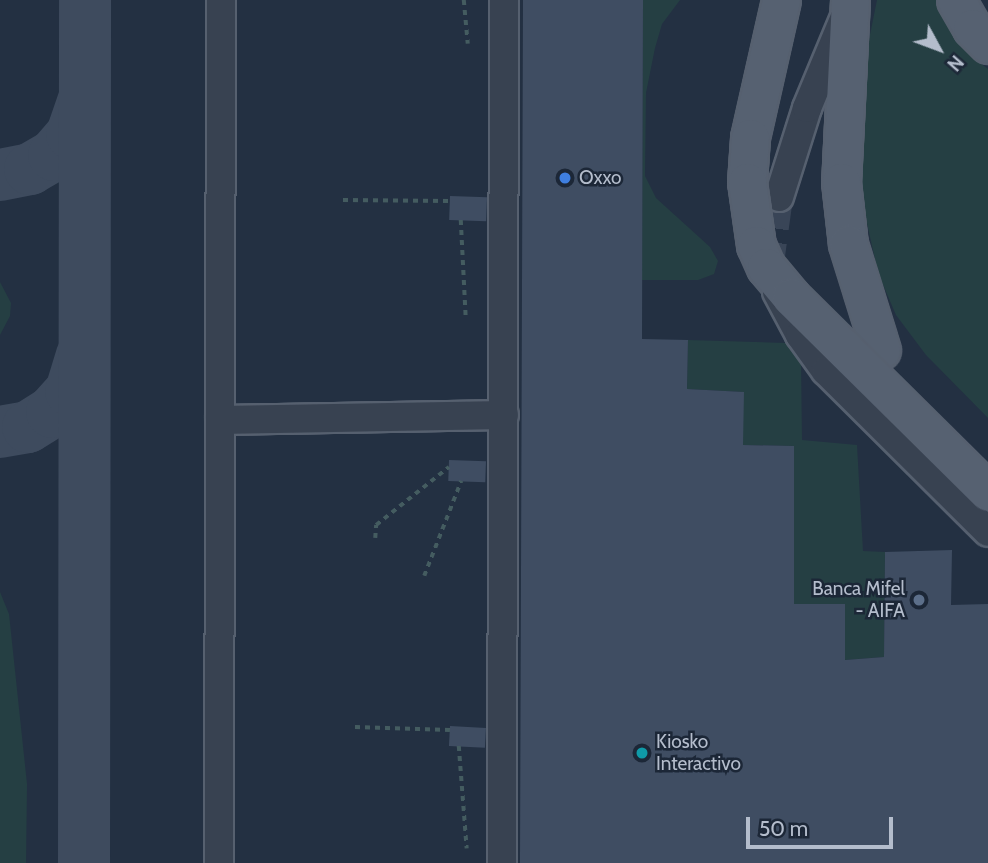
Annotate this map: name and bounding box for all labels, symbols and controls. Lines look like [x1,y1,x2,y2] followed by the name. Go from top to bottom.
[904,14,974,84] north arrow
[942,50,968,76] text: N
[579,167,622,189] place label: Oxxo
[557,170,573,186] marker: Oxxo
[812,578,905,622] place label: Banca Mifel - AIFA
[911,592,927,608] marker: Banca Mifel - AIFA
[656,731,741,775] place label: Kiosko Interactivo
[634,745,650,761] marker: Kiosko Interactivo
[750,804,897,848] scale bar
[759,816,808,841] text: 50 m

